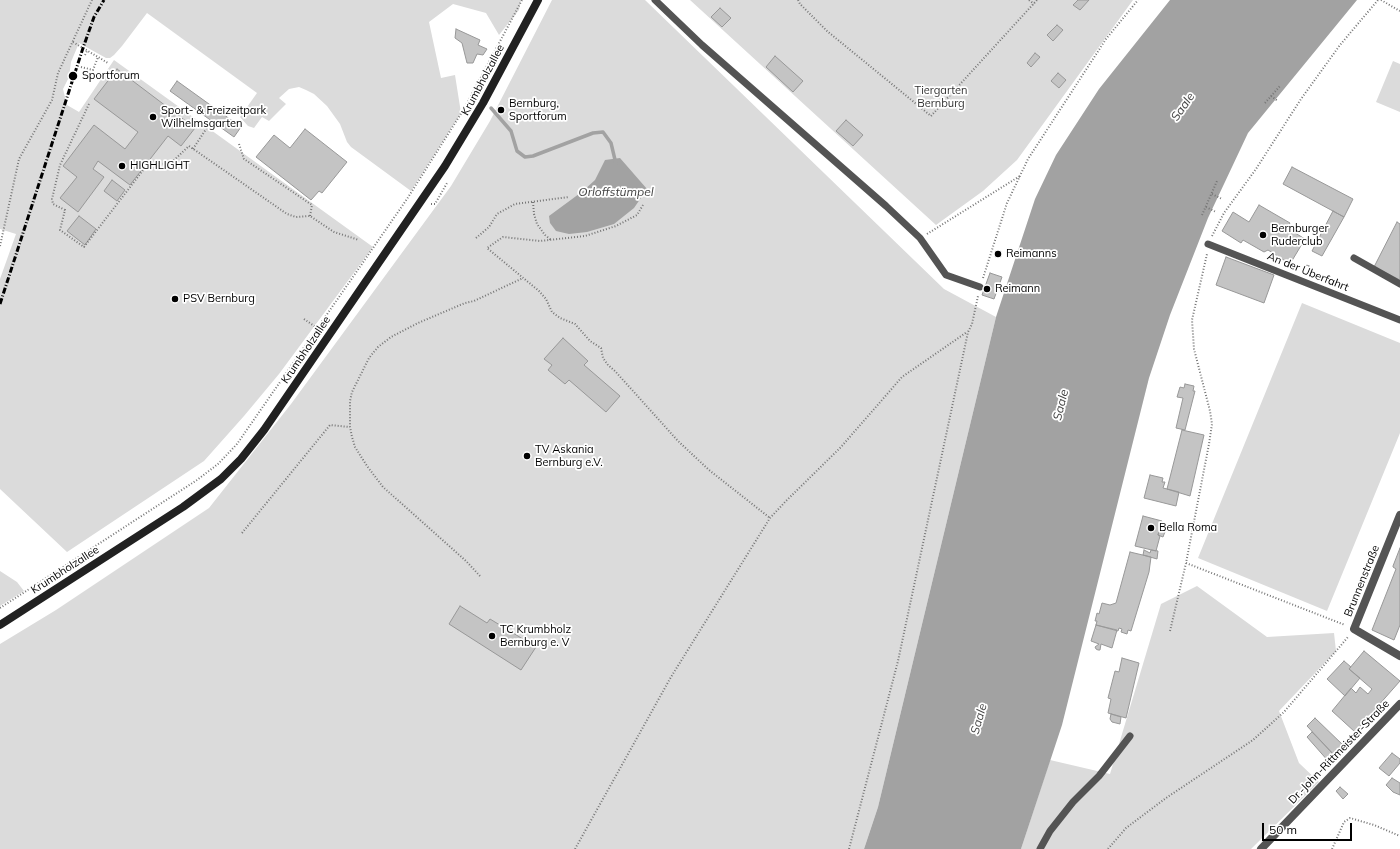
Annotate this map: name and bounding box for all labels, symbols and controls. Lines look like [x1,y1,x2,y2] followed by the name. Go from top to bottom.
[459,42,507,118] street label: Krumbholzallee
[82,69,140,83] place label: Sportforum
[67,70,79,82] marker: Sportforum
[915,84,967,110] park label: Tiergarten Bernburg
[1168,90,1198,124] water label: Saale
[509,97,567,123] place label: Bernburg, Sportforum
[161,104,266,130] place label: Sport- & Freizeitpark Wilhelmsgarten
[496,105,506,115] marker: Bernburg, Sportforum
[148,112,158,122] marker: Sport- & Freizeitpark Wilhelmsgarten
[130,159,190,173] place label: HIGHLIGHT
[117,161,127,171] marker: HIGHLIGHT
[578,185,654,199] water label: Orloffstümpel
[1271,222,1328,248] place label: Bernburger Ruderclub
[1258,230,1268,240] marker: Bernburger Ruderclub
[1006,247,1057,261] place label: Reimanns
[993,249,1003,259] marker: Reimanns
[1265,250,1351,294] street label: An der Überfahrt
[995,282,1040,296] place label: Reimann
[982,284,992,294] marker: Reimann
[183,292,255,306] place label: PSV Bernburg
[170,294,180,304] marker: PSV Bernburg
[279,314,333,386] street label: Krumbholzallee
[1050,388,1072,422] water label: Saale
[535,443,603,469] place label: TV Askania Bernburg e.V.
[522,451,532,461] marker: TV Askania Bernburg e.V.
[1159,521,1217,535] place label: Bella Roma
[1146,523,1156,533] marker: Bella Roma
[29,543,101,597] street label: Krumbholzallee
[1342,543,1382,619] street label: Brunnenstraße
[500,623,571,649] place label: TC Krumbholz Bernburg e. V
[487,631,497,641] marker: TC Krumbholz Bernburg e. V
[1286,697,1392,807] street label: Dr.-John-Rittmeister-Straße
[968,702,990,736] water label: Saale
[1264,815,1354,841] scale bar
[1269,822,1297,837] text: 50 m

